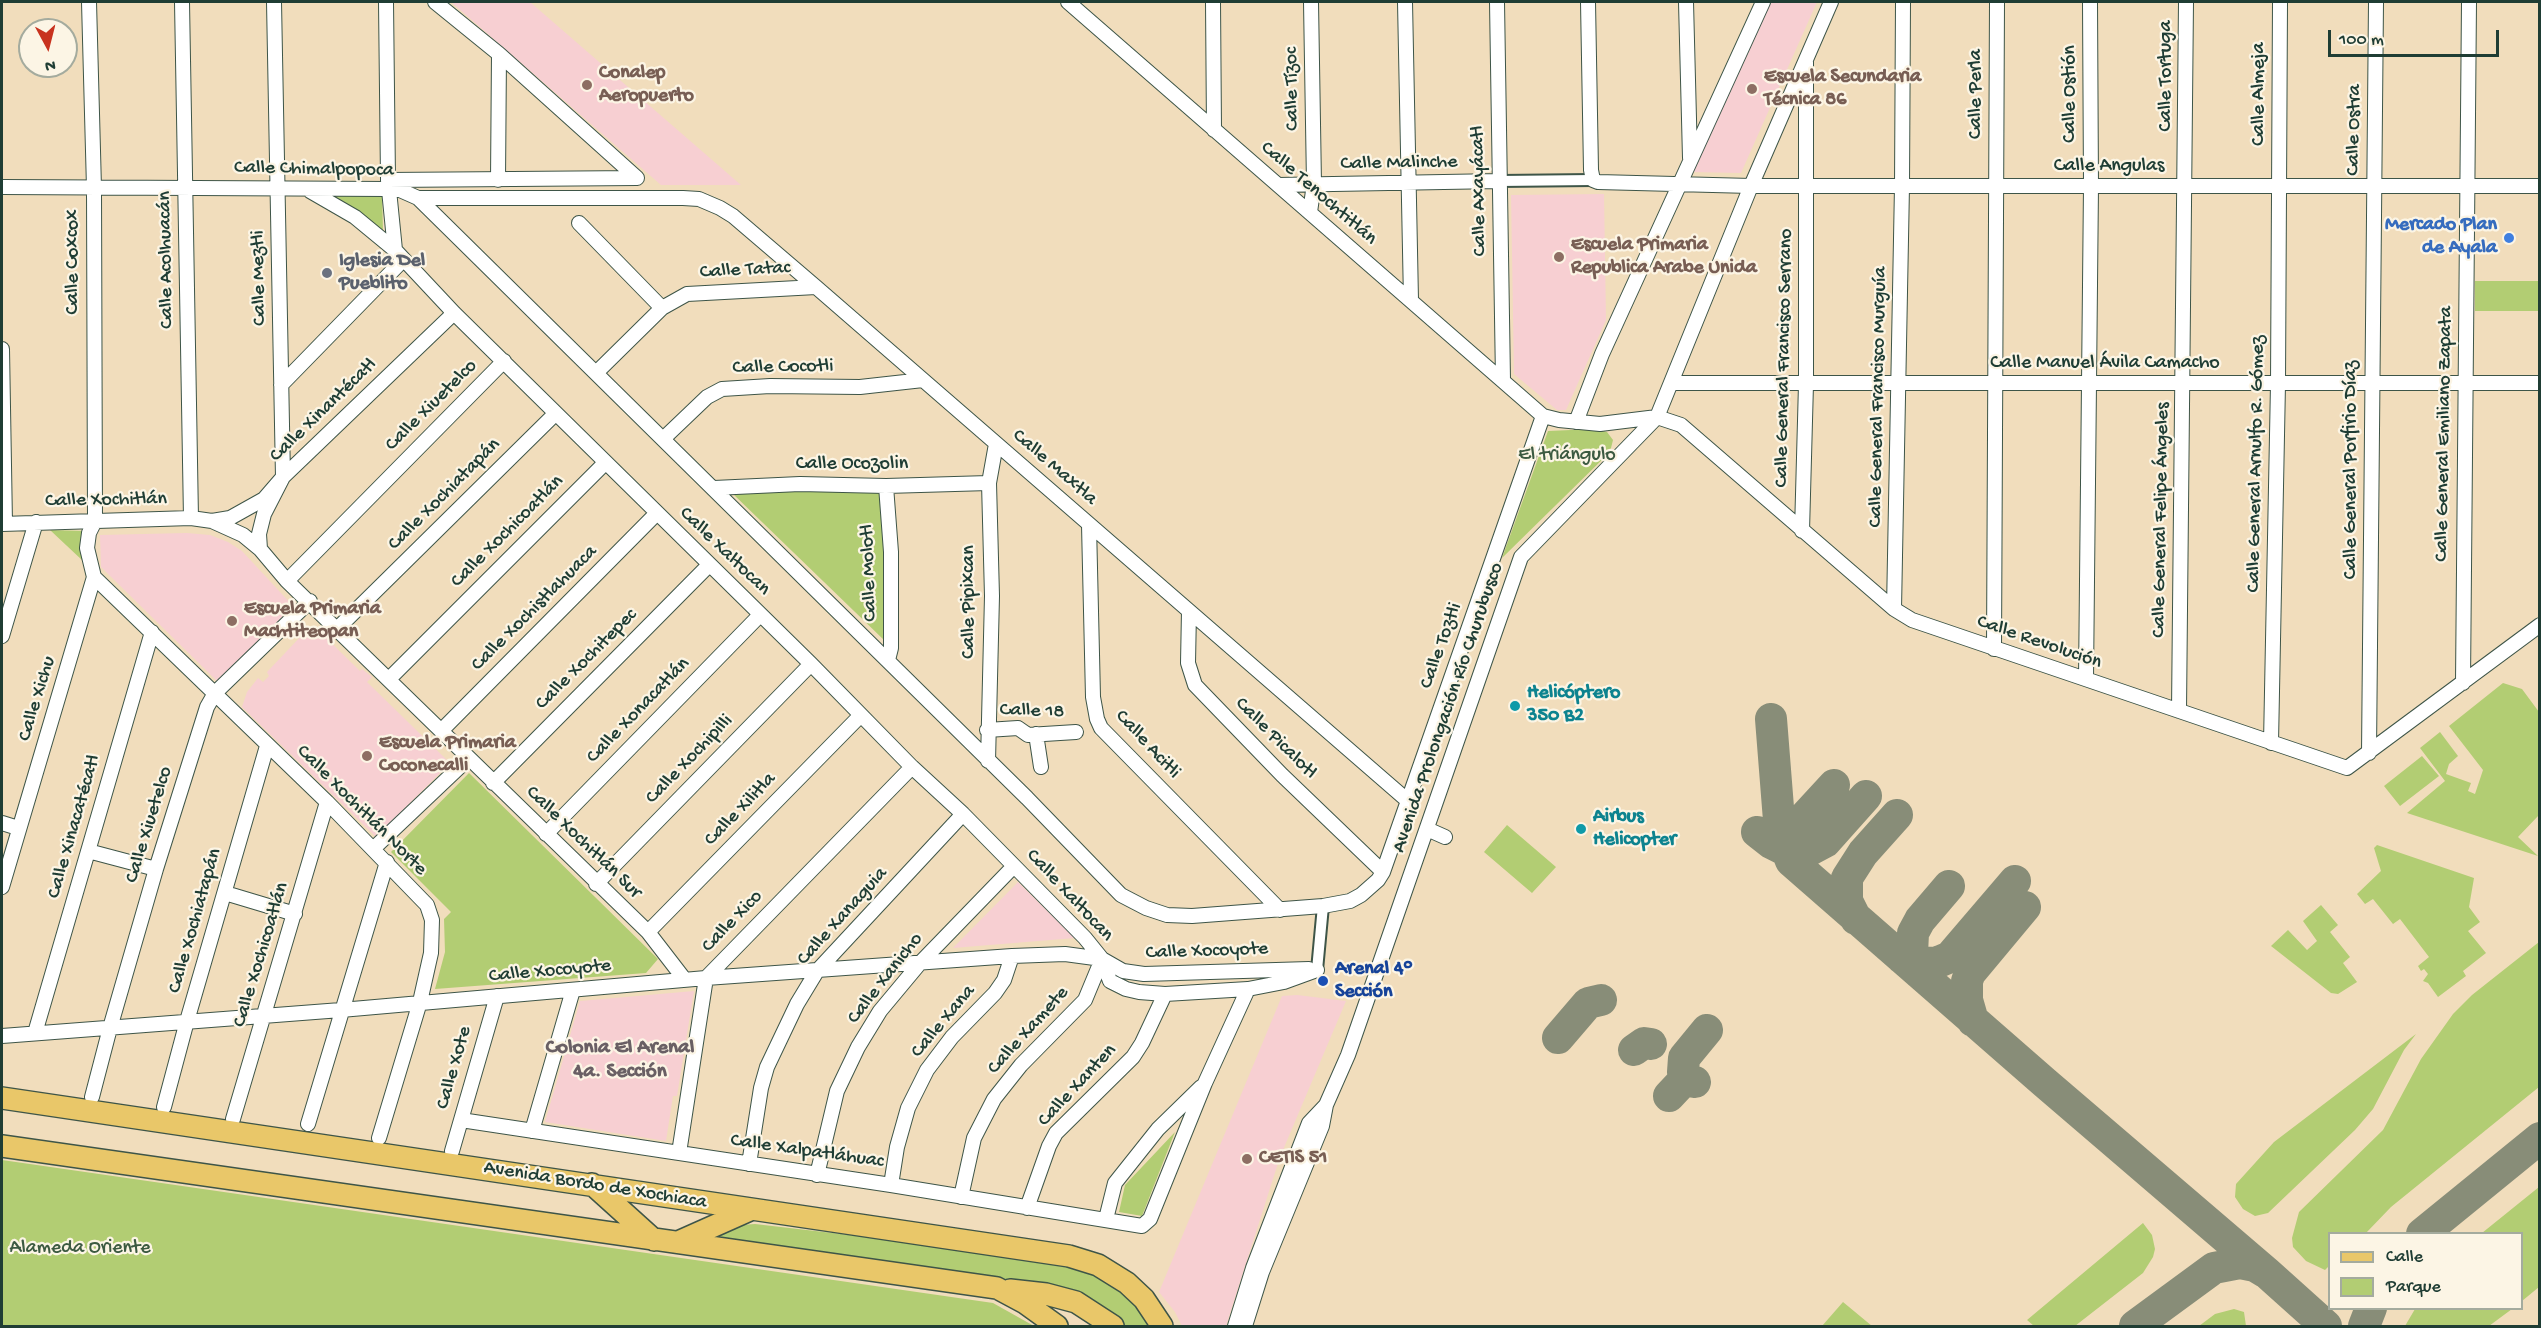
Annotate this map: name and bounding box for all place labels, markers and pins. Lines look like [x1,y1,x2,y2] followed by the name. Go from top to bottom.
[599,62,694,109] place label: Conalep Aeropuerto
[1764,66,1921,113] place label: Escuela Secundaria Técnica 86
[580,78,594,92] marker: Conalep Aeropuerto
[1745,82,1759,96] marker: Escuela Secundaria Técnica 86
[2385,214,2497,261] place label: Mercado Plan de Ayala
[2502,231,2516,245] marker: Mercado Plan de Ayala
[1571,234,1757,281] place label: Escuela Primaria Republica Arabe Unida
[339,250,425,297] place label: Iglesia Del Pueblito
[1552,250,1566,264] marker: Escuela Primaria Republica Arabe Unida
[320,266,334,280] marker: Iglesia Del Pueblito
[244,598,381,645] place label: Escuela Primaria Machtiteopan
[225,614,239,628] marker: Escuela Primaria Machtiteopan
[1527,682,1620,729] place label: Helicóptero 350 B2
[1508,699,1522,713] marker: Helicóptero 350 B2
[379,732,516,779] place label: Escuela Primaria Coconecalli
[360,749,374,763] marker: Escuela Primaria Coconecalli
[1593,806,1676,853] place label: Airbus Helicopter
[1574,822,1588,836] marker: Airbus Helicopter
[1335,958,1412,1005] place label: Arenal 4° Sección
[1316,974,1330,988] marker: Arenal 4° Sección
[1259,1147,1327,1171] place label: CETIS 51
[1240,1152,1254,1166] marker: CETIS 51

